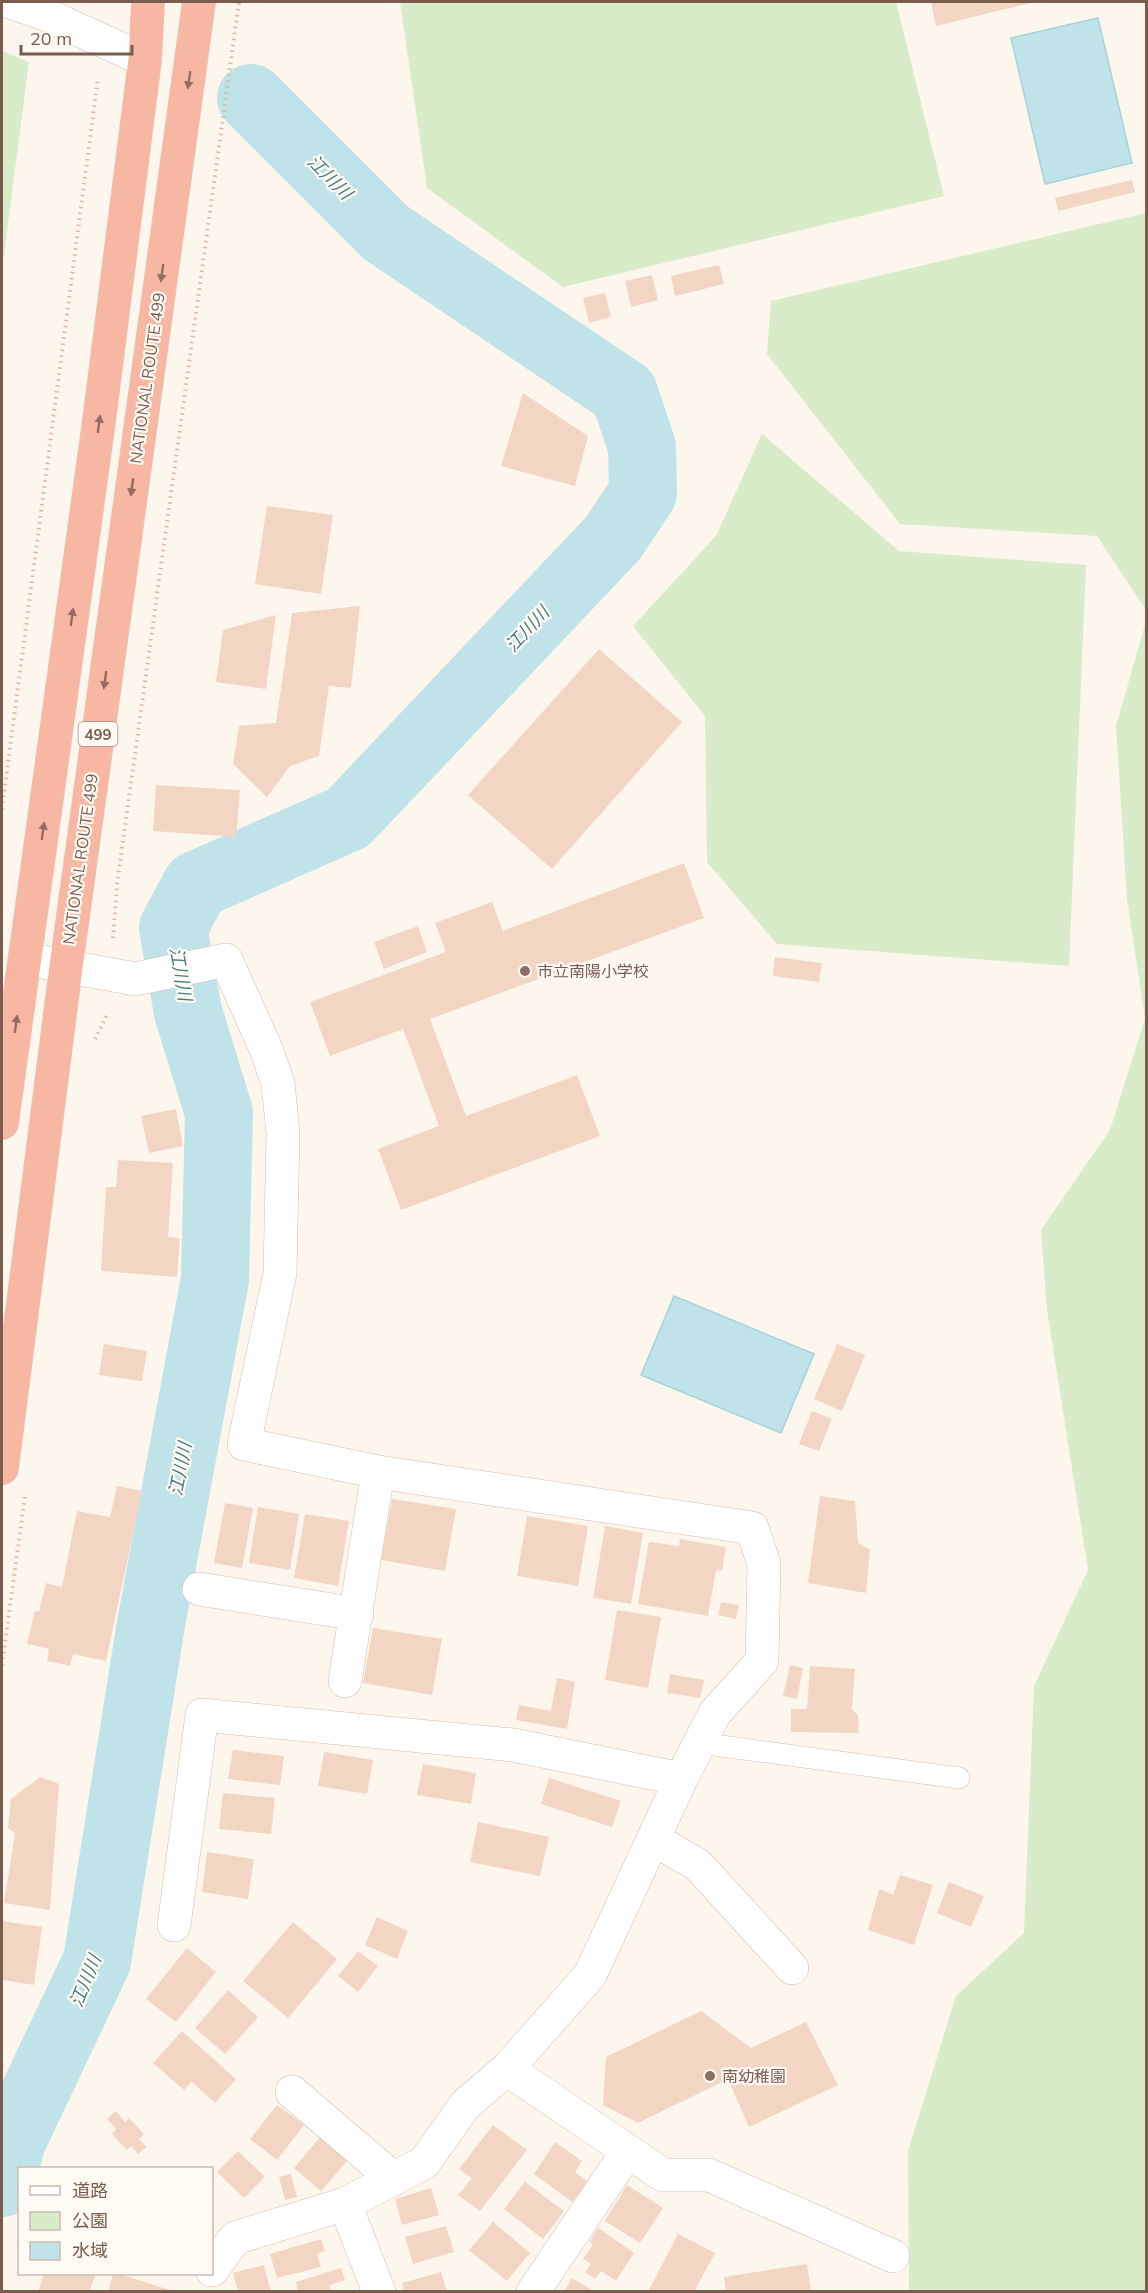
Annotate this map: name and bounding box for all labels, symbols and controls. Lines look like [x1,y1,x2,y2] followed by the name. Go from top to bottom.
[21,18,132,56] scale bar
[30,27,72,50] text: 20 m
[184,71,193,90] one-way arrow
[303,150,359,206] water label: 江川川
[157,264,166,283] one-way arrow
[125,291,169,465] street label: NATIONAL ROUTE 499
[94,414,103,433] one-way arrow
[127,478,137,497] one-way arrow
[500,600,555,657] water label: 江川川
[68,607,77,626] one-way arrow
[101,671,110,690] one-way arrow
[78,722,118,746] road number: 499
[58,772,102,946] street label: NATIONAL ROUTE 499
[39,821,48,840] one-way arrow
[165,945,197,1005] water label: 江川川
[537,961,649,981] place label: 市立南陽小学校
[518,964,532,978] marker: 市立南陽小学校
[12,1014,21,1033] one-way arrow
[164,1438,197,1498] water label: 江川川
[64,1950,107,2010] water label: 江川川
[722,2066,786,2086] place label: 南幼稚園
[703,2069,717,2083] marker: 南幼稚園
[18,2167,213,2275] legend
[72,2179,108,2202] text: 道路
[72,2209,108,2232] text: 公園
[72,2239,108,2262] text: 水域

